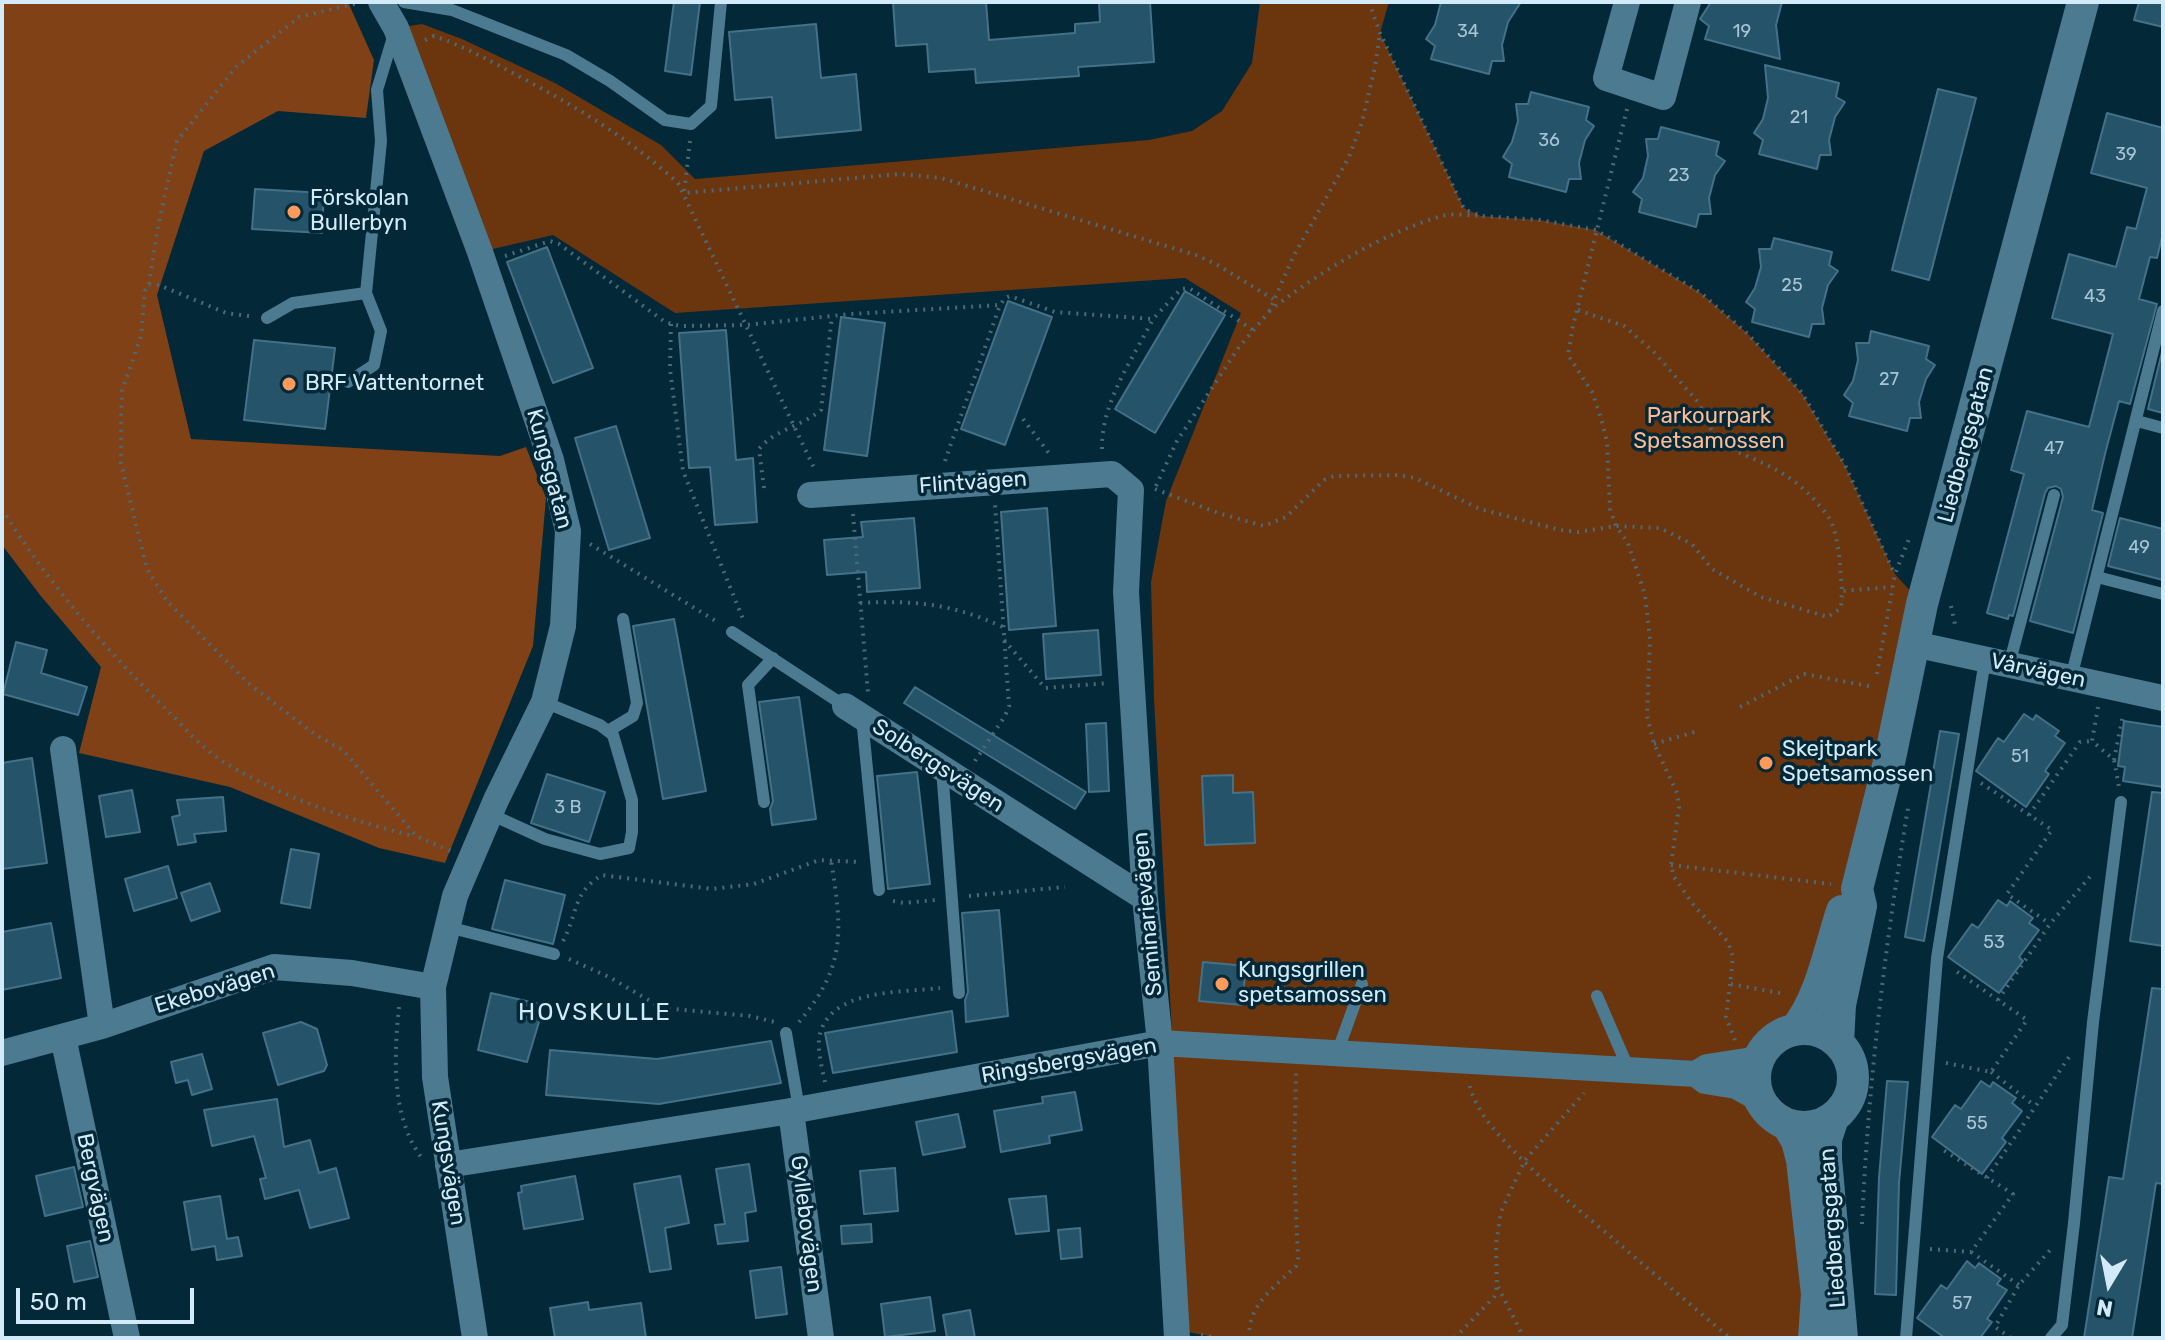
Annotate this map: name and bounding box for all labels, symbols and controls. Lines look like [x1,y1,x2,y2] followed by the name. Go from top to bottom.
[1457,21,1479,43] house number: 34
[1733,21,1751,43] house number: 19
[1790,107,1808,129] house number: 21
[1538,130,1560,152] house number: 36
[2115,144,2137,166] house number: 39
[1668,165,1690,187] house number: 23
[310,186,409,238] place label: Förskolan Bullerbyn
[285,203,303,221] marker: Förskolan Bullerbyn
[1781,275,1803,297] house number: 25
[2084,286,2106,308] house number: 43
[1933,364,1999,526] street label: Liedbergsgatan
[1879,369,1899,391] house number: 27
[305,371,484,397] place label: BRF Vattentornet
[280,375,298,393] marker: BRF Vattentornet
[1633,404,1785,456] park label: Parkourpark Spetsamossen
[520,406,578,532] street label: Kungsgatan
[2044,438,2064,460] house number: 47
[918,466,1028,500] street label: Flintvägen
[2128,537,2150,559] house number: 49
[1988,648,2088,694] street label: Vårvägen
[867,714,1009,818] street label: Solbergsvägen
[1782,737,1933,788] place label: Skejtpark Spetsamossen
[2011,746,2029,768] house number: 51
[1757,754,1775,772] marker: Skejtpark Spetsamossen
[554,797,582,819] house number: 3 B
[1128,831,1168,997] street label: Seminarievägen
[1983,932,2005,954] house number: 53
[152,958,278,1020] street label: Ekebovägen
[1238,958,1387,1010] place label: Kungsgrillen spetsamossen
[1213,975,1231,993] marker: Kungsgrillen spetsamossen
[518,999,672,1027] district label: HOVSKULLE
[979,1033,1159,1089] street label: Ringsbergsvägen
[425,1099,471,1227] street label: Kungsvägen
[1966,1113,1988,1135] house number: 55
[71,1131,119,1245] street label: Bergvägen
[1814,1147,1852,1309] street label: Liedbergsgatan
[784,1154,828,1294] street label: Gyllebovägen
[2069,1244,2149,1324] north arrow
[20,1272,198,1322] scale bar
[30,1288,87,1316] text: 50 m
[1952,1293,1972,1315] house number: 57
[2095,1293,2115,1323] text: N

